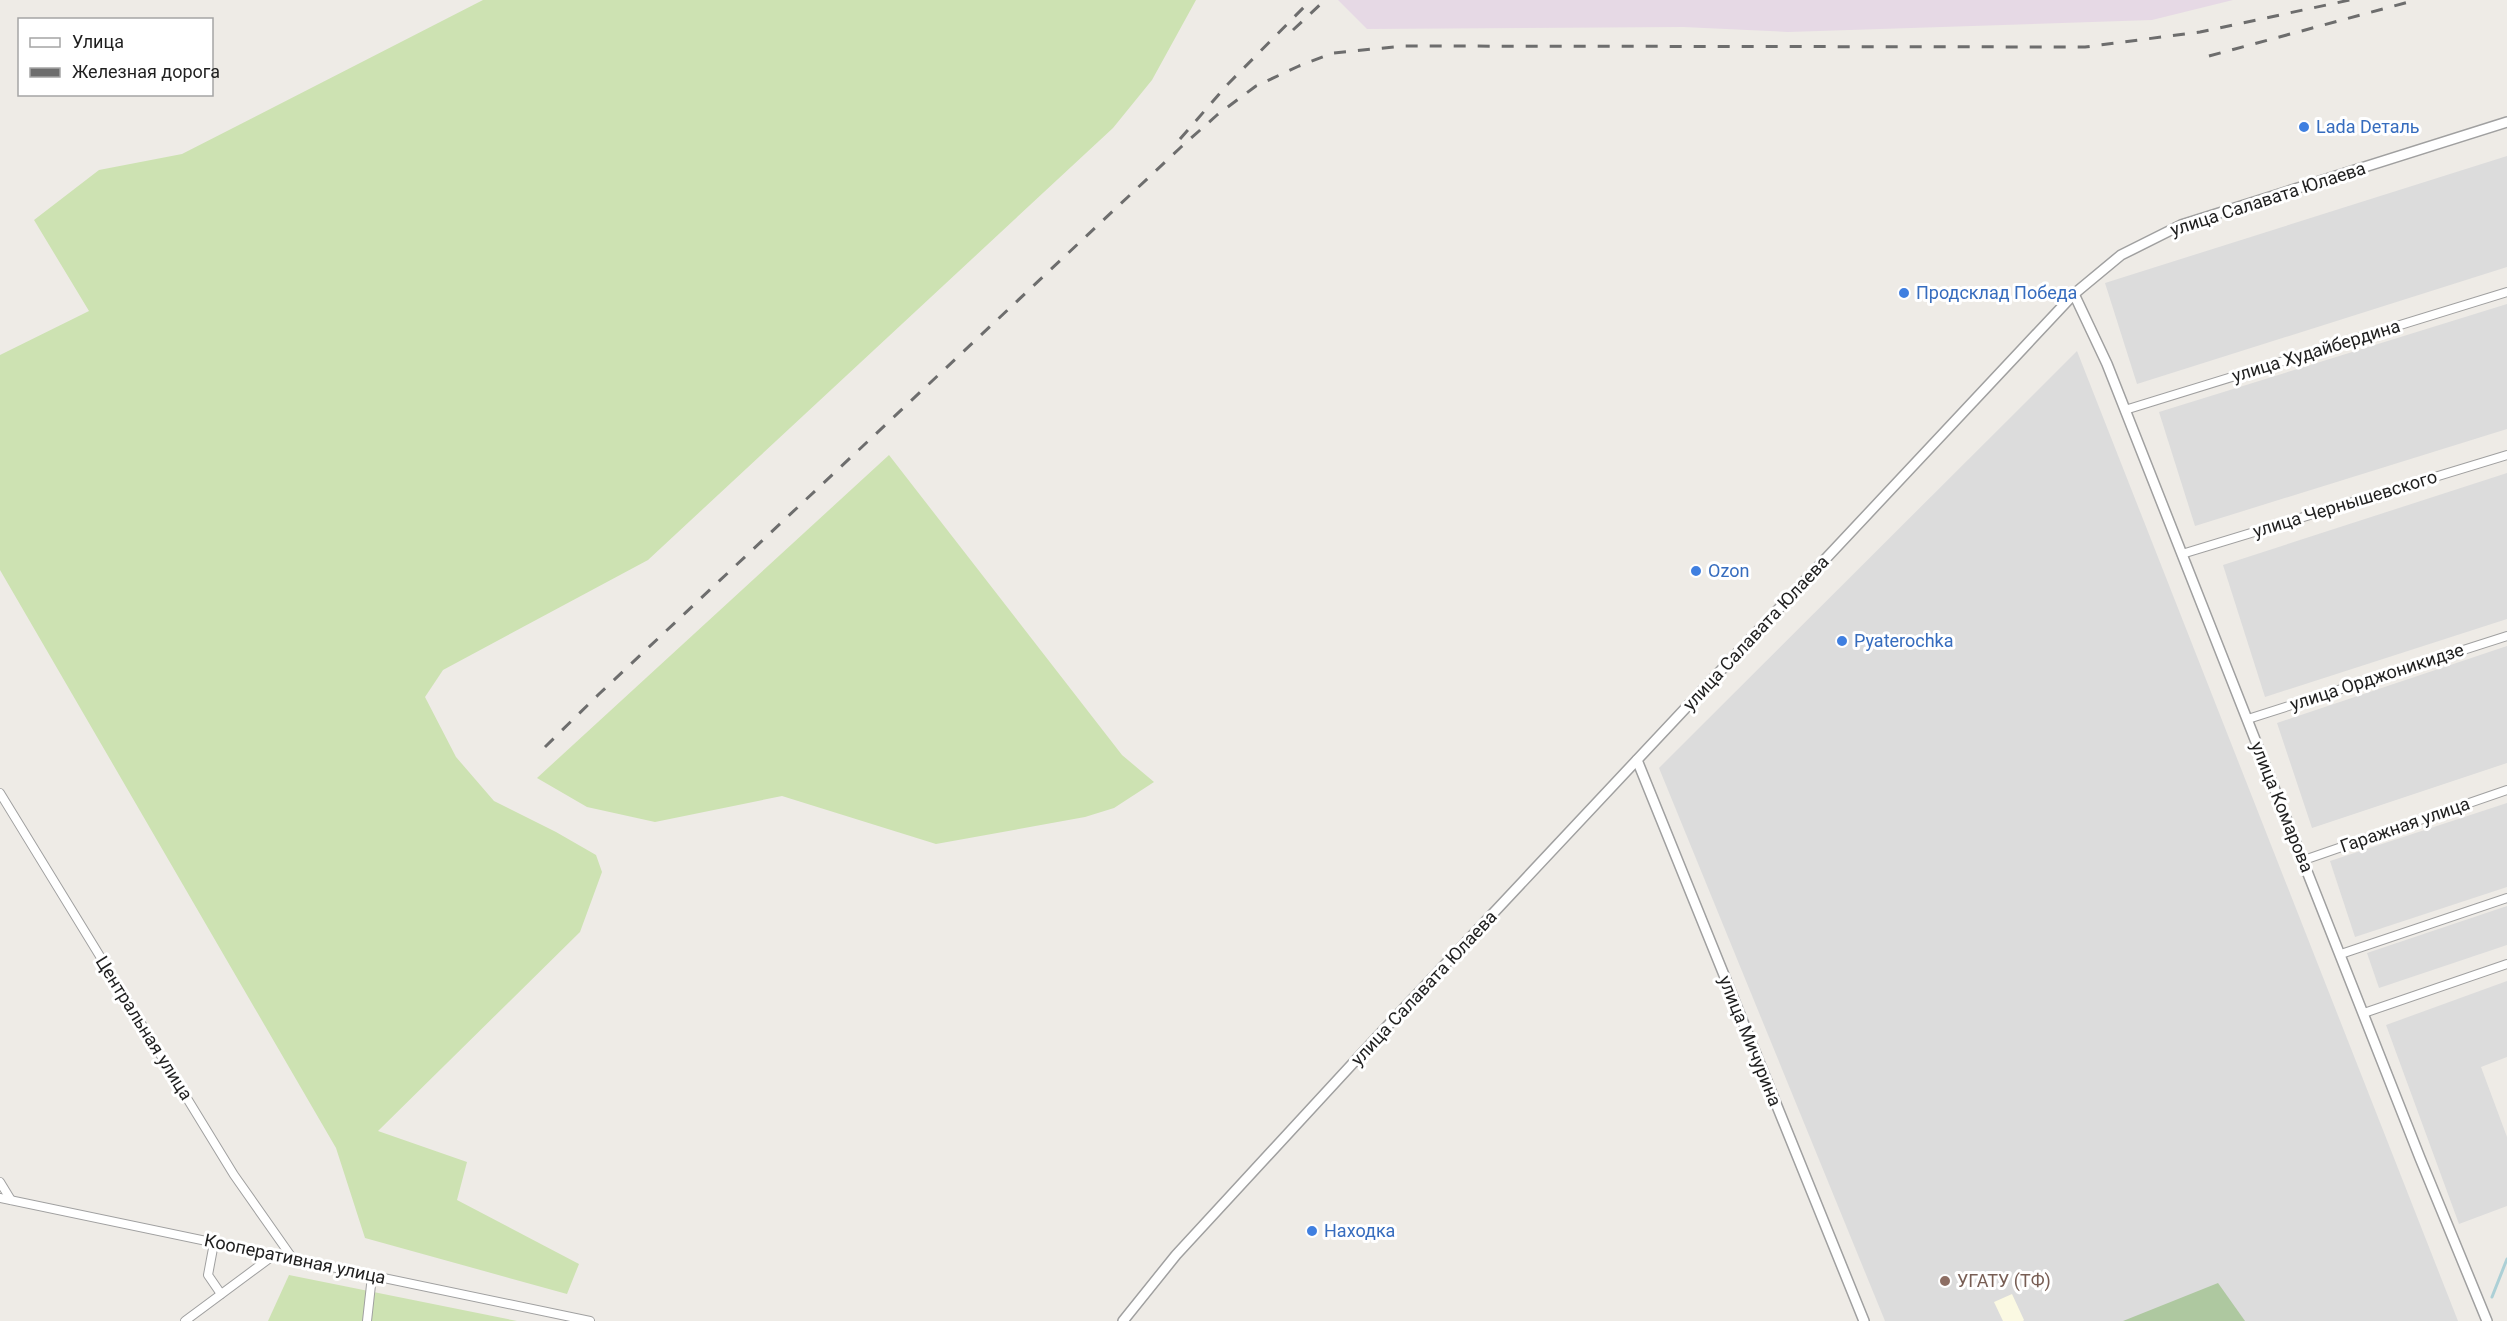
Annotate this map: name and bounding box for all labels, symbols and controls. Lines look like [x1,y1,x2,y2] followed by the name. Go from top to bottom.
[18,18,213,96] legend
[72,31,124,52] text: Улица
[72,61,220,82] text: Железная дорога
[2316,116,2420,137] place label: Lada Dеталь
[2297,120,2311,134] marker: Lada Dеталь
[2168,157,2368,240] street label: улица Салавата Юлаева
[1916,282,2077,303] place label: Продсклад Победа
[1897,286,1911,300] marker: Продсклад Победа
[2229,315,2403,386] street label: улица Худайбердина
[2250,465,2439,542] street label: улица Чернышевского
[1678,551,1833,714] street label: улица Салавата Юлаева
[1708,560,1749,581] place label: Ozon
[1689,564,1703,578] marker: Ozon
[1854,630,1954,651] place label: Pyaterochka
[1835,634,1849,648] marker: Pyaterochka
[2287,639,2466,715] street label: улица Орджоникидзе
[2247,738,2318,875] street label: улица Комарова
[2337,793,2472,857] street label: Гаражная улица
[1346,906,1501,1069] street label: улица Салавата Юлаева
[92,952,197,1104] street label: Центральная улица
[1715,972,1786,1109] street label: улица Мичурина
[1324,1220,1395,1241] place label: Находка
[1305,1224,1319,1238] marker: Находка
[203,1229,388,1288] street label: Кооперативная улица
[1957,1270,2051,1292] place label: УГАТУ (ТФ)
[1938,1274,1952,1288] marker: УГАТУ (ТФ)

